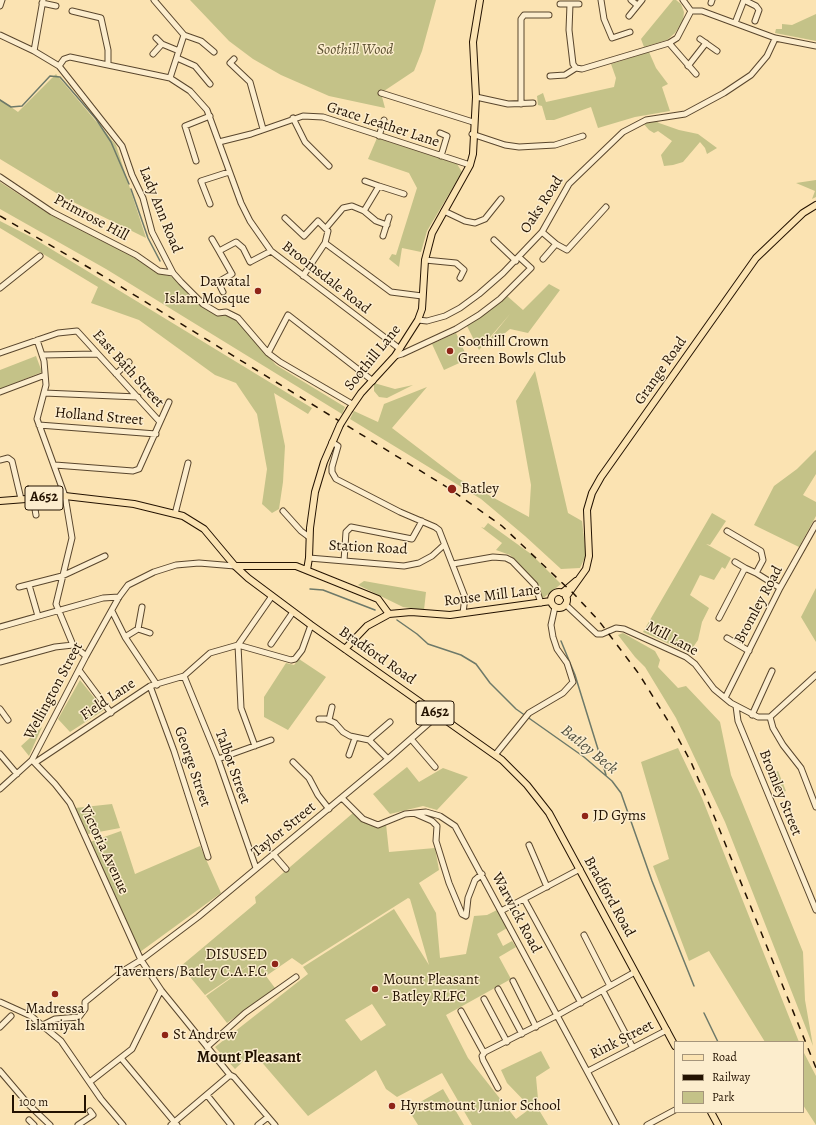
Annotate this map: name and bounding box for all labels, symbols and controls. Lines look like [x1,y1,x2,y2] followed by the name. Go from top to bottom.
[317,41,393,59] park label: Soothill Wood
[324,98,442,152] street label: Grace Leather Lane
[135,164,185,256] street label: Lady Ann Road
[517,173,567,237] street label: Oaks Road
[51,191,131,245] street label: Primrose Hill
[278,238,374,318] street label: Broomsdale Road
[164,273,250,308] place label: Dawatal Islam Mosque
[253,286,263,296] marker: Dawatal Islam Mosque
[341,321,405,395] street label: Soothill Lane
[88,326,168,412] street label: East Bath Street
[458,333,566,368] place label: Soothill Crown Green Bowls Club
[631,334,691,408] street label: Grange Road
[445,346,455,356] marker: Soothill Crown Green Bowls Club
[54,404,144,430] street label: Holland Street
[461,480,499,498] place label: Batley
[446,483,458,495] marker: Batley
[25,486,63,510] road number: A652
[328,537,408,559] street label: Station Road
[731,563,787,647] street label: Bromley Road
[443,581,541,611] street label: Rouse Mill Lane
[643,618,701,660] street label: Mill Lane
[335,623,419,689] street label: Bradford Road
[21,639,87,743] street label: Wellington Street
[77,675,139,725] street label: Field Lane
[416,701,454,725] road number: A652
[557,721,621,779] water label: Batley Beck
[170,724,214,810] street label: George Street
[210,727,254,807] street label: Talbot Street
[755,747,805,839] street label: Bromley Street
[248,799,320,861] street label: Taylor Street
[76,803,132,897] street label: Victoria Avenue
[593,807,646,825] place label: JD Gyms
[580,811,590,821] marker: JD Gyms
[579,854,639,940] street label: Bradford Road
[487,870,545,956] street label: Warwick Road
[115,946,267,981] place label: DISUSED Taverners/Batley C.A.F.C
[270,959,280,969] marker: DISUSED Taverners/Batley C.A.F.C
[383,971,479,1006] place label: Mount Pleasant - Batley RLFC
[370,984,380,994] marker: Mount Pleasant - Batley RLFC
[50,989,60,999] marker: Madressa Islamiyah
[25,1000,85,1035] place label: Madressa Islamiyah
[587,1016,657,1064] street label: Rink Street
[173,1026,236,1044] place label: St Andrew
[160,1030,170,1040] marker: St Andrew
[674,1041,804,1113] legend
[197,1048,301,1068] district label: Mount Pleasant
[712,1049,737,1065] text: Road
[712,1069,750,1085] text: Railway
[14,1087,88,1113] scale bar
[712,1089,735,1105] text: Park
[19,1094,48,1110] text: 100 m
[400,1097,560,1115] place label: Hyrstmount Junior School
[387,1101,397,1111] marker: Hyrstmount Junior School

